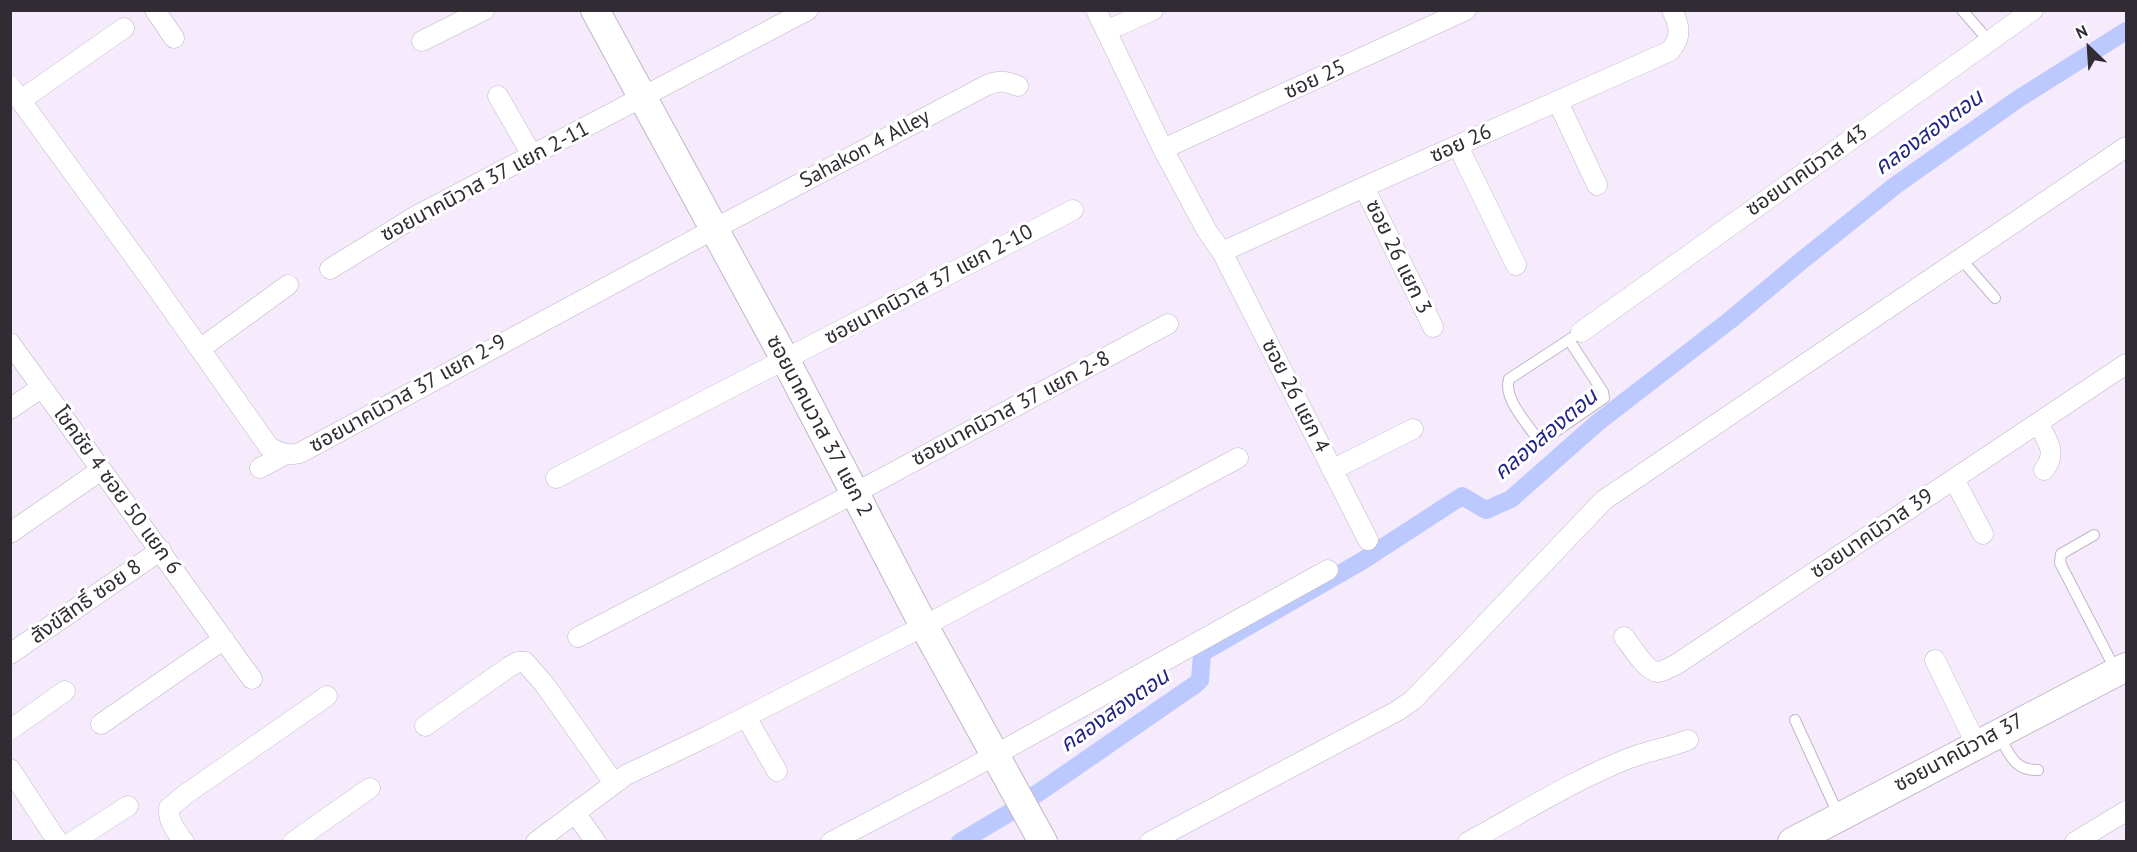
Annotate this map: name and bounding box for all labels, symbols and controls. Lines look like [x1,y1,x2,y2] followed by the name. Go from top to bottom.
[2059,18,2119,78] north arrow
[2072,20,2090,43] text: N
[1280,55,1350,105] street label: ซอย 25
[1870,85,1988,181] water label: คลองสองตอน
[796,104,934,194] street label: Sahakon 4 Alley
[377,116,593,248] street label: ซอยนาคนิวาส 37 แยก 2-11
[1426,119,1496,169] street label: ซอย 26
[1741,120,1873,222] street label: ซอยนาคนิวาส 43
[1360,196,1436,318] street label: ซอย 26 แยก 3
[821,219,1037,351] street label: ซอยนาคนิวาส 37 แยก 2-10
[305,329,511,459] street label: ซอยนาคนิวาส 37 แยก 2-9
[761,331,877,521] street label: ซอยนาคนวาส 37 แยก 2
[1256,335,1334,457] street label: ซอย 26 แยก 4
[908,346,1114,472] street label: ซอยนาคนิวาส 37 แยก 2-8
[1489,384,1603,486] water label: คลองสองตอน
[48,402,186,580] street label: โชคชัย 4 ซอย 50 แยก 6
[1806,484,1938,584] street label: ซอยนาคนิวาส 39
[26,554,146,650] street label: สังข์สิทธิ์ ซอย 8
[1055,664,1175,758] water label: คลองสองตอน
[1890,708,2028,798] street label: ซอยนาคนิวาส 37

